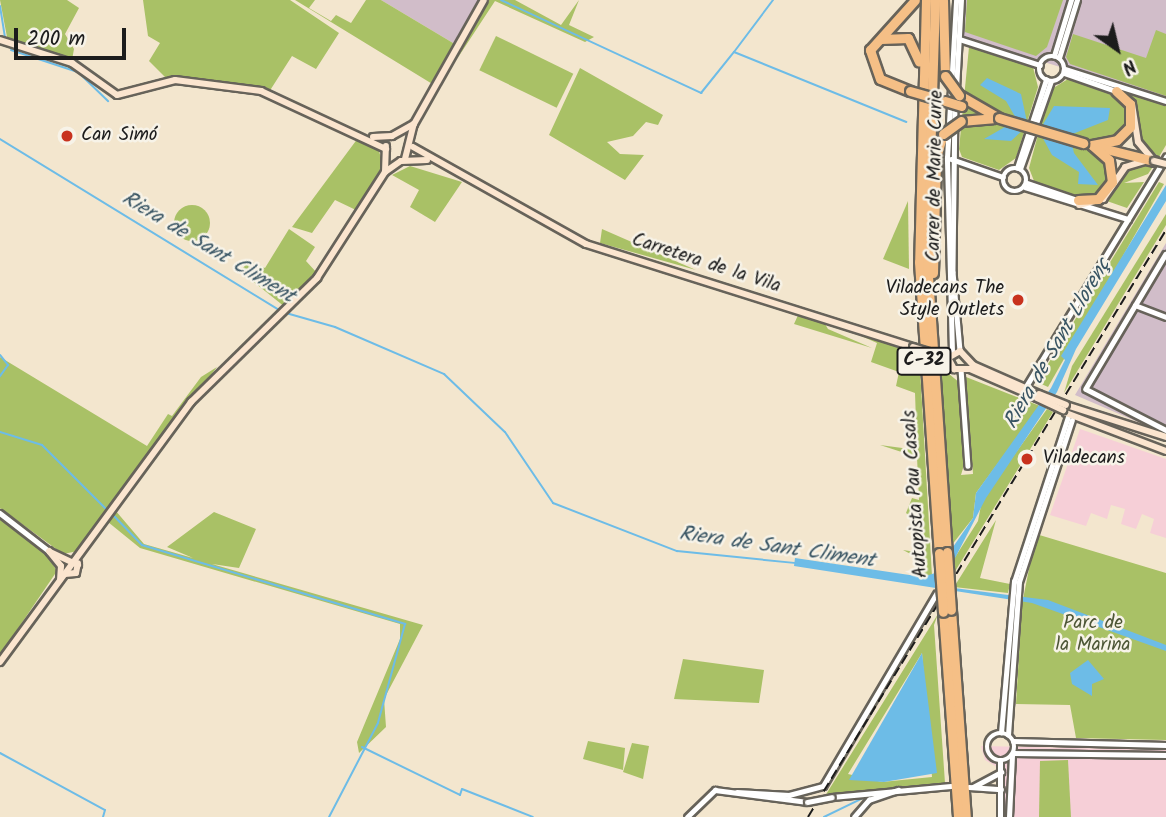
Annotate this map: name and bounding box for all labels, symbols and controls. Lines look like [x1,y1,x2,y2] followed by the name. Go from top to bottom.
[18,14,130,58] scale bar
[1082,14,1152,84] north arrow
[27,23,85,56] text: 200 m
[1115,51,1142,82] text: N
[923,90,949,262] street label: Carrer de Marie Curie
[81,125,157,147] place label: Can Simó
[59,128,75,144] marker: Can Simó
[117,186,299,310] water label: Riera de Sant Climent
[629,229,783,299] street label: Carretera de la Vila
[999,255,1117,433] water label: Riera de Sant Llorenç
[886,278,1004,322] place label: Viladecans The Style Outlets
[1010,292,1026,308] marker: Viladecans The Style Outlets
[896,346,952,376] road number: C-32
[899,409,933,579] street label: Autopista Pau Casals
[1043,448,1125,470] place label: Viladecans
[1017,449,1037,469] marker: Viladecans
[678,522,876,574] water label: Riera de Sant Climent
[1056,613,1130,657] park label: Parc de la Marina

